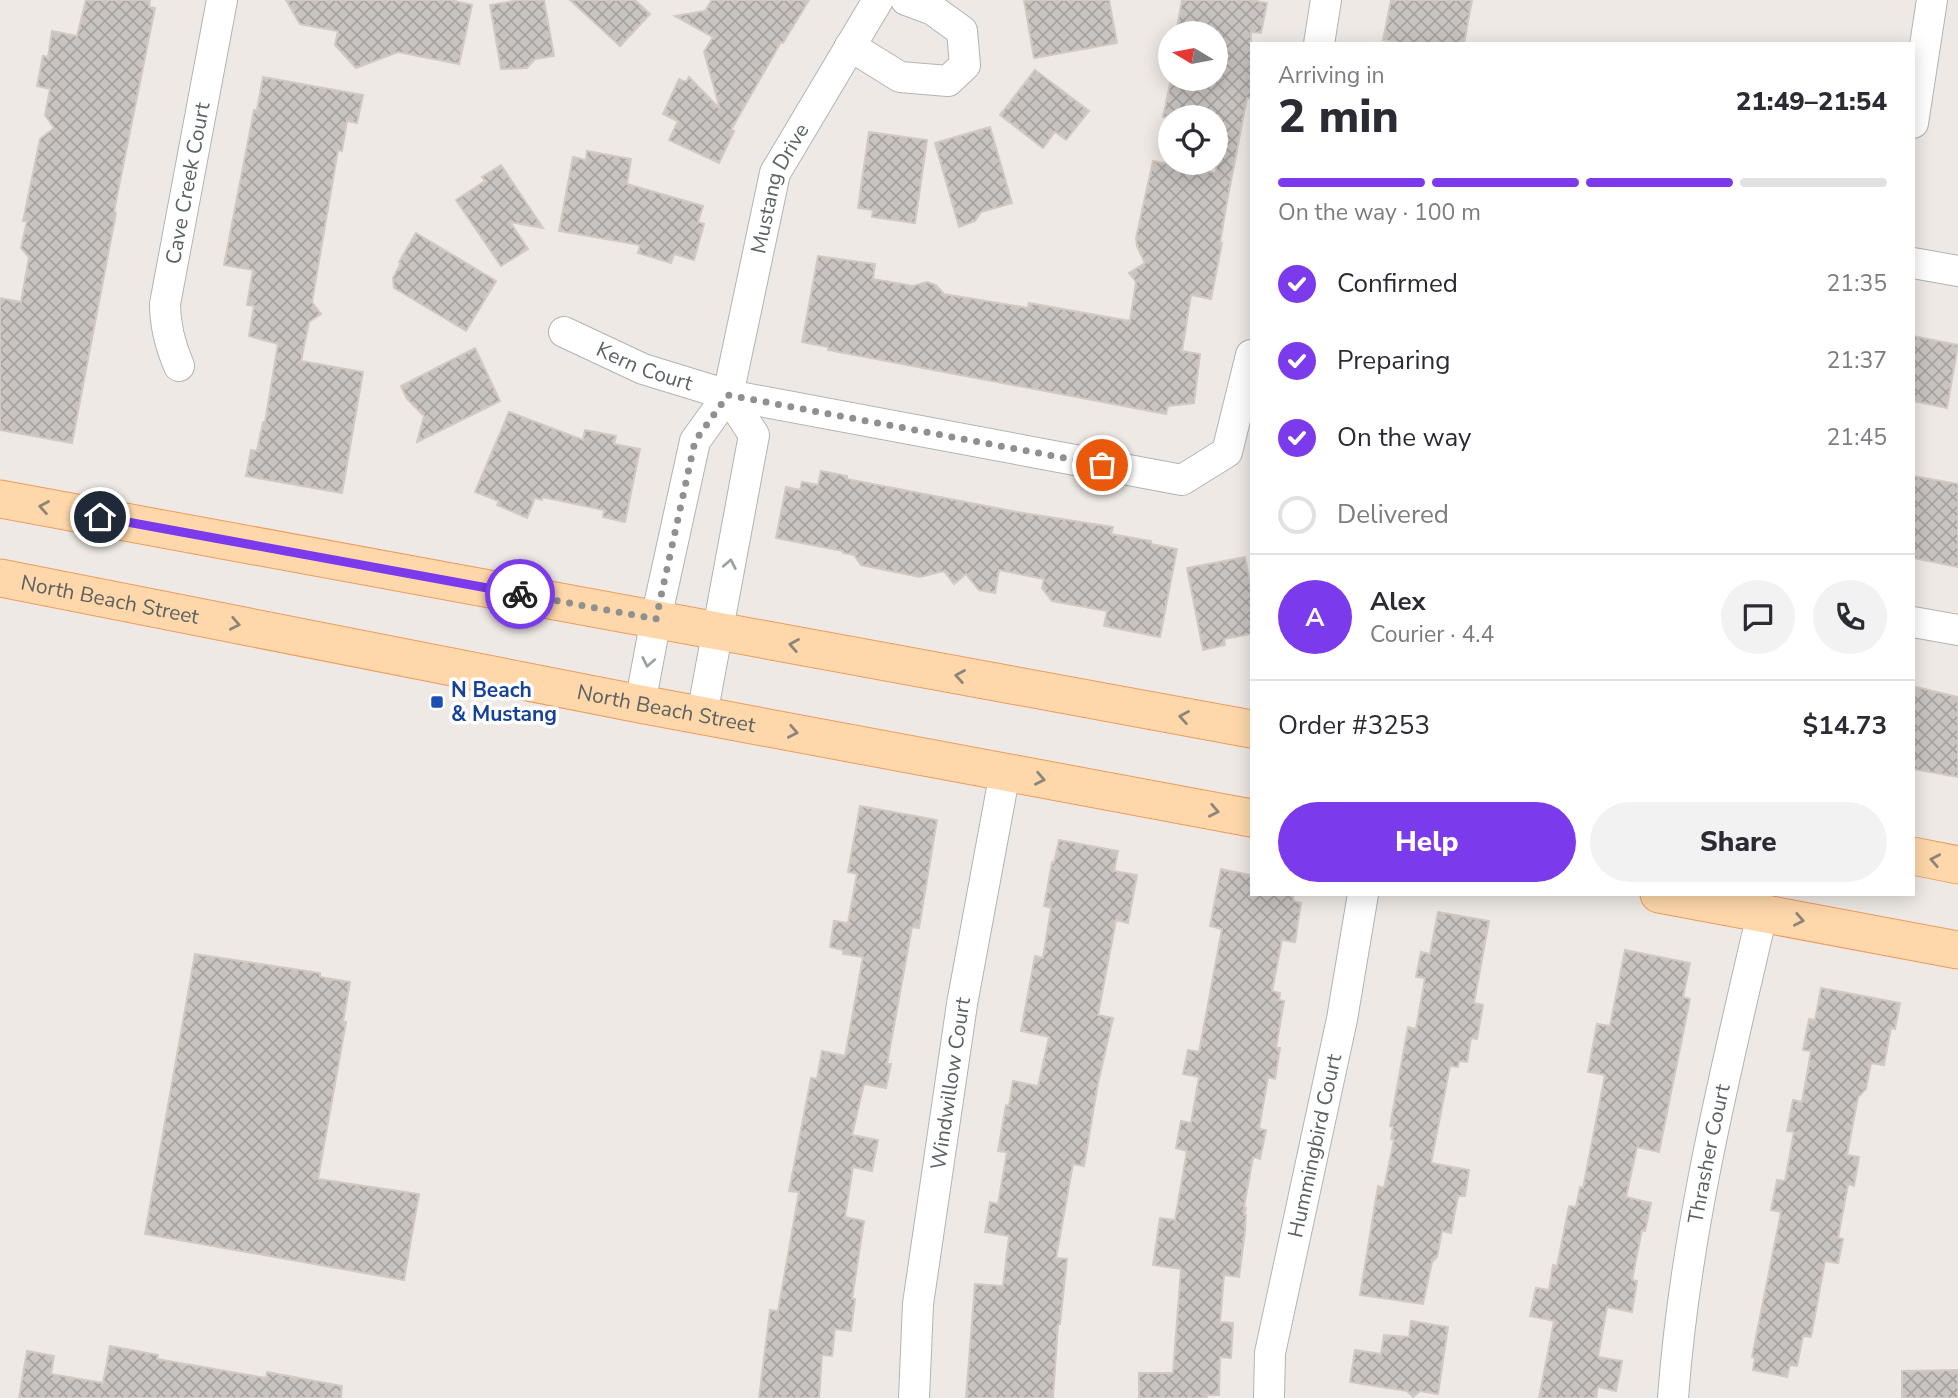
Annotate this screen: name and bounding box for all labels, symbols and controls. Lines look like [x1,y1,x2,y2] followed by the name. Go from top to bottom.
[1158,21,1228,91] north arrow
[1158,21,1228,175] map controls
[1278,60,1385,91] text: Arriving in
[1736,84,1887,119] text: 21:49–21:54
[1278,85,1399,148] text: 2 min
[159,99,217,266] street label: Cave Creek Court
[1158,105,1228,175] button: locate
[744,118,815,256] street label: Mustang Drive
[1278,197,1481,228] text: On the way · 100 m
[1278,265,1316,303] icon: check
[1337,266,1458,301] text: Confirmed
[1827,268,1887,299] text: 21:35
[592,335,697,398] street label: Kern Court
[1278,342,1316,380] icon: check
[1337,343,1450,378] text: Preparing
[1827,345,1887,376] text: 21:37
[1278,419,1316,457] icon: check
[1337,420,1471,455] text: On the way
[1827,422,1887,453] text: 21:45
[1072,435,1132,495] pin
[1083,446,1121,484] icon: bag
[70,487,130,547] pin
[1337,497,1449,532] text: Delivered
[81,498,119,536] icon: home
[38,500,50,515] one-way arrow
[722,558,737,570] one-way arrow
[485,559,555,629] courier
[18,568,202,631] street label: North Beach Street
[501,575,539,613] icon: bike
[1721,580,1795,654] button: chat
[1813,580,1887,654] button: phone
[1370,584,1426,619] text: Alex
[1305,600,1325,635] text: A
[229,616,241,631] one-way arrow
[1370,619,1494,650] text: Courier · 4.4
[788,638,800,653] one-way arrow
[641,656,656,668] one-way arrow
[954,669,966,684] one-way arrow
[451,676,557,728] place label: N Beach & Mustang
[575,678,758,739] street label: North Beach Street
[429,694,445,710] marker: N Beach & Mustang
[1278,708,1430,743] text: Order #3253
[1803,708,1887,743] text: $14.73
[1178,710,1190,725] one-way arrow
[787,724,799,739] one-way arrow
[1034,770,1046,785] one-way arrow
[1278,802,1576,882] button: Help
[1590,802,1887,882] button: Share
[1208,803,1220,818] one-way arrow
[1929,854,1941,869] one-way arrow
[1792,912,1804,927] one-way arrow
[924,994,977,1172] street label: Windwillow Court
[1281,1051,1348,1240] street label: Hummingbird Court
[1681,1081,1737,1226] street label: Thrasher Court

